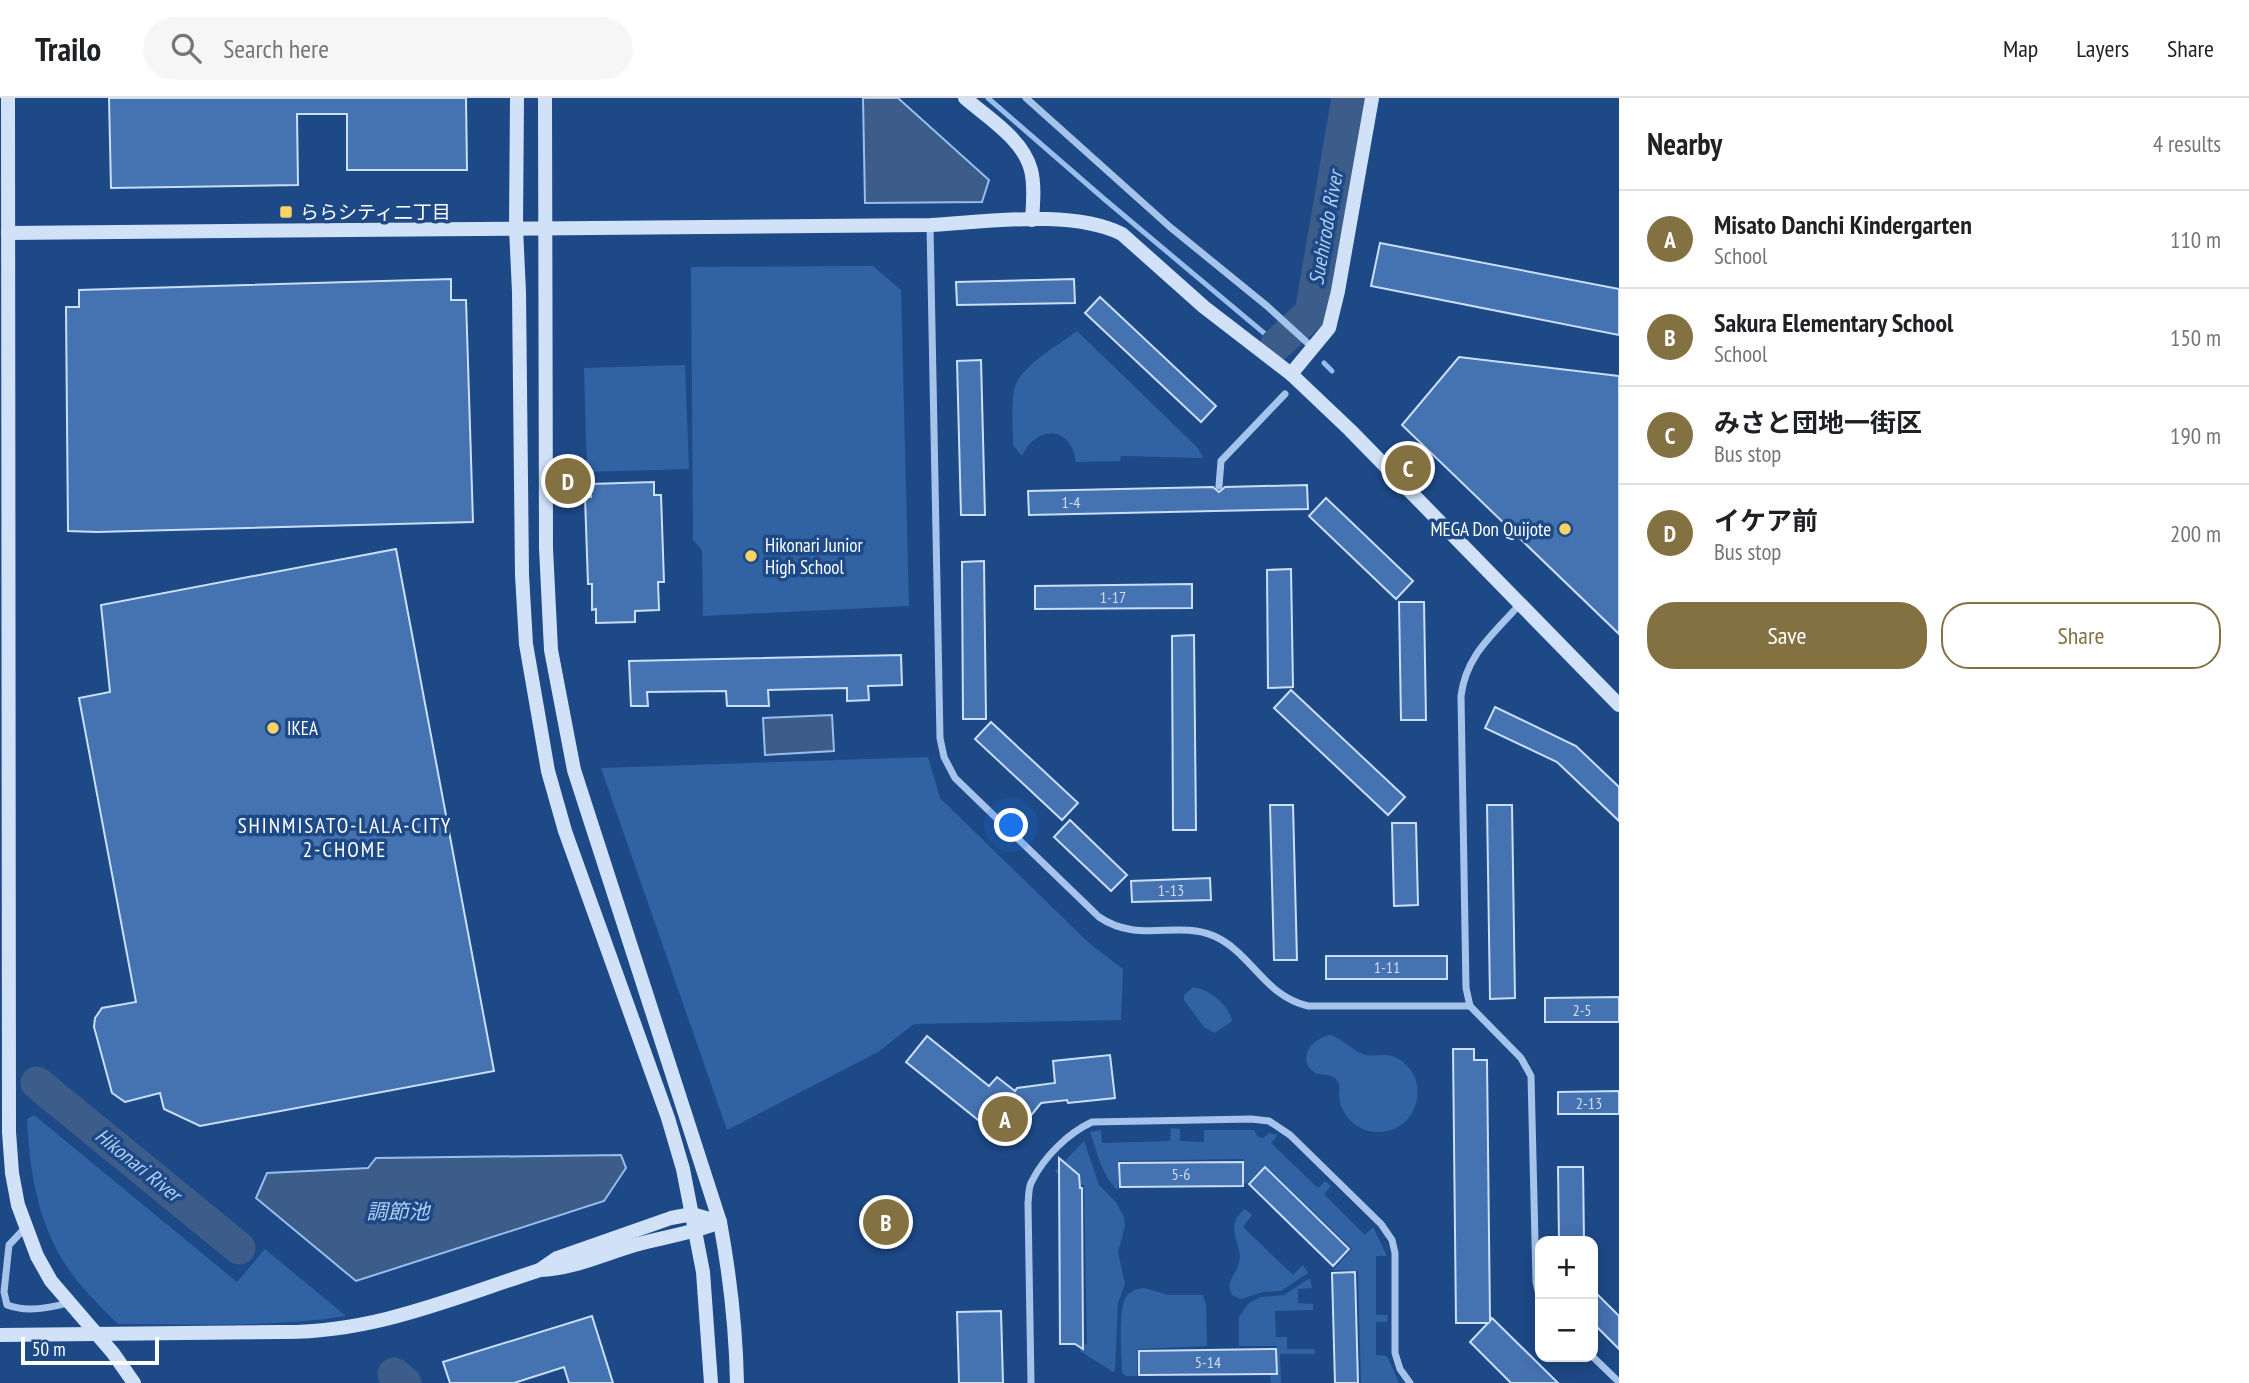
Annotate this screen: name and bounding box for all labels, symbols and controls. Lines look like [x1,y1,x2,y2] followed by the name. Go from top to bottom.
[143,17,633,80] search box
[35,27,101,70] text: Trailo
[167,29,205,67] icon: search
[223,32,329,65] text: Search here
[2003,33,2038,64] text: Map
[2076,33,2129,64] text: Layers
[2167,33,2214,64] text: Share
[1647,124,1722,163] text: Nearby
[2153,129,2221,158] text: 4 results
[1302,166,1349,287] water label: Suehirodo River
[300,200,451,224] place label: ららシティ二丁目
[278,204,294,220] marker: ららシティ二丁目
[1714,208,1972,241] text: Misato Danchi Kindergarten
[1664,225,1676,254] text: A
[2170,225,2221,254] text: 110 m
[1714,241,1767,270] text: School
[1714,306,1953,339] text: Sakura Elementary School
[1664,323,1676,352] text: B
[2170,323,2221,352] text: 150 m
[1714,339,1767,368] text: School
[1714,406,1922,439] text: みさと団地一街区
[1665,421,1675,450] text: C
[2170,421,2221,450] text: 190 m
[1714,439,1781,468] text: Bus stop
[1385,442,1431,494] pin: C
[545,455,591,507] pin: D
[1061,492,1081,512] house number: 1-4
[1714,504,1818,537] text: イケア前
[1430,517,1551,541] place label: MEGA Don Quijote
[1664,519,1676,548] text: D
[2170,519,2221,548] text: 200 m
[1557,521,1573,537] marker: MEGA Don Quijote
[765,533,863,579] place label: Hikonari Junior High School
[1714,537,1781,566] text: Bus stop
[743,548,759,564] marker: Hikonari Junior High School
[1100,587,1126,607] house number: 1-17
[1647,602,1927,669] button: Save
[1941,602,2221,669] button: Share
[287,716,318,740] place label: IKEA
[265,720,281,736] marker: IKEA
[994,808,1028,842] your location
[238,812,452,863] district label: SHINMISATO-LALA-CITY 2-CHOME
[1158,880,1184,900] house number: 1-13
[1374,957,1400,977] house number: 1-11
[1572,1000,1592,1020] house number: 2-5
[982,1093,1028,1145] pin: A
[1576,1093,1602,1113] house number: 2-13
[90,1122,189,1209] water label: Hikonari River
[1171,1164,1191,1184] house number: 5-6
[863,1196,909,1248] pin: B
[367,1198,431,1225] water label: 調節池
[1535,1236,1598,1362] map controls
[1535,1236,1598,1299] button: +
[1535,1299,1598,1362] button: −
[21,1334,159,1366] scale bar
[32,1337,66,1361] text: 50 m
[1195,1352,1221,1372] house number: 5-14

